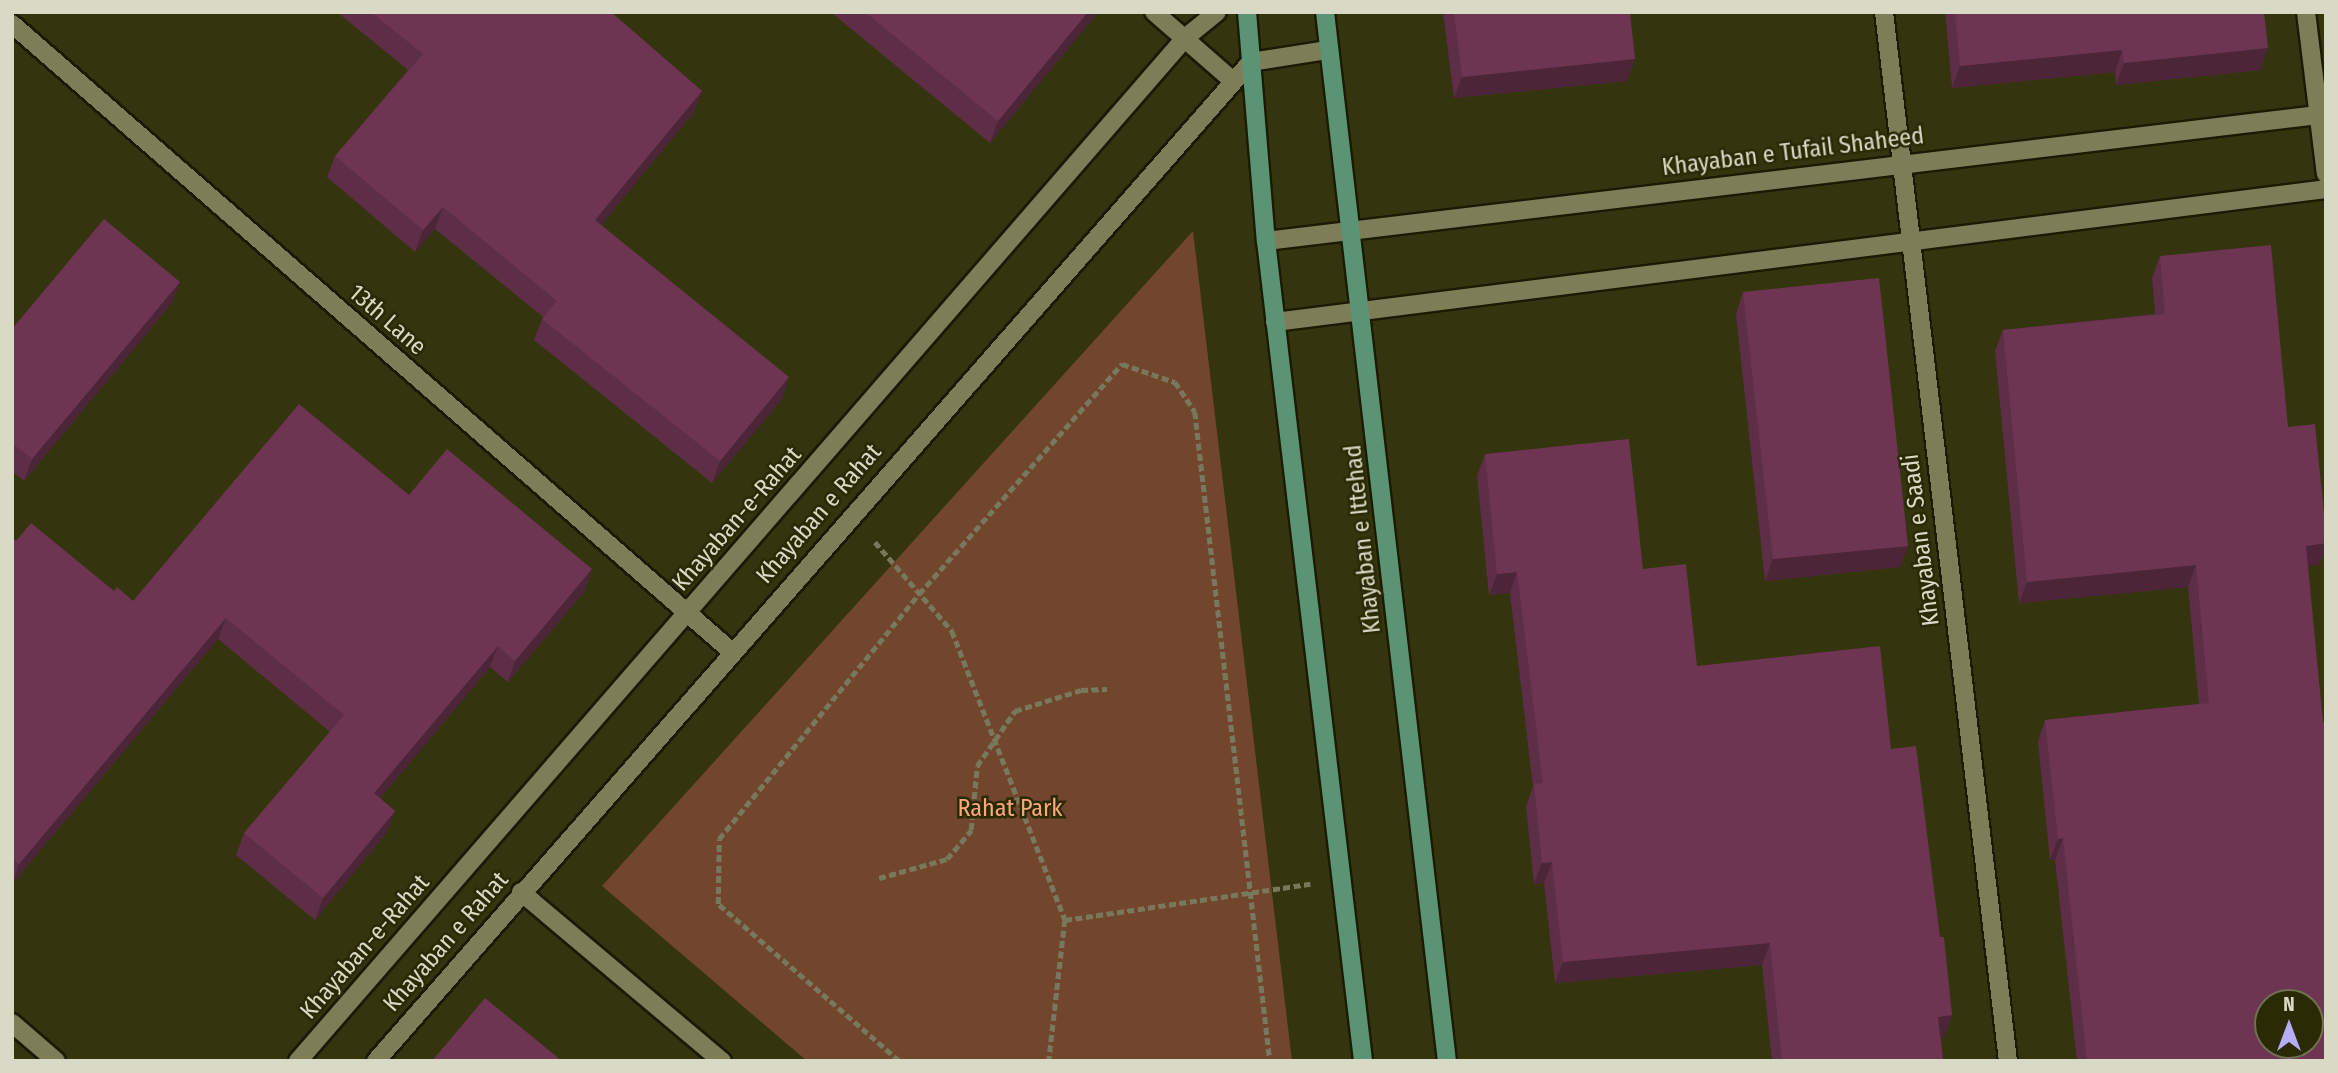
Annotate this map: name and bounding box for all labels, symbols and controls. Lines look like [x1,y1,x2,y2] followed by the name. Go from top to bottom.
[1660,122,1926,182] street label: Khayaban e Tufail Shaheed
[342,279,432,361] street label: 13th Lane
[750,438,888,590] street label: Khayaban e Rahat
[666,441,808,597] street label: Khayaban-e-Rahat
[1339,443,1387,635] street label: Khayaban e Ittehad
[1896,452,1946,628] street label: Khayaban e Saadi
[957,795,1063,823] park label: Rahat Park
[377,866,515,1018] street label: Khayaban e Rahat
[294,869,436,1025] street label: Khayaban-e-Rahat
[2254,989,2324,1059] north arrow
[2283,993,2295,1016] text: N

